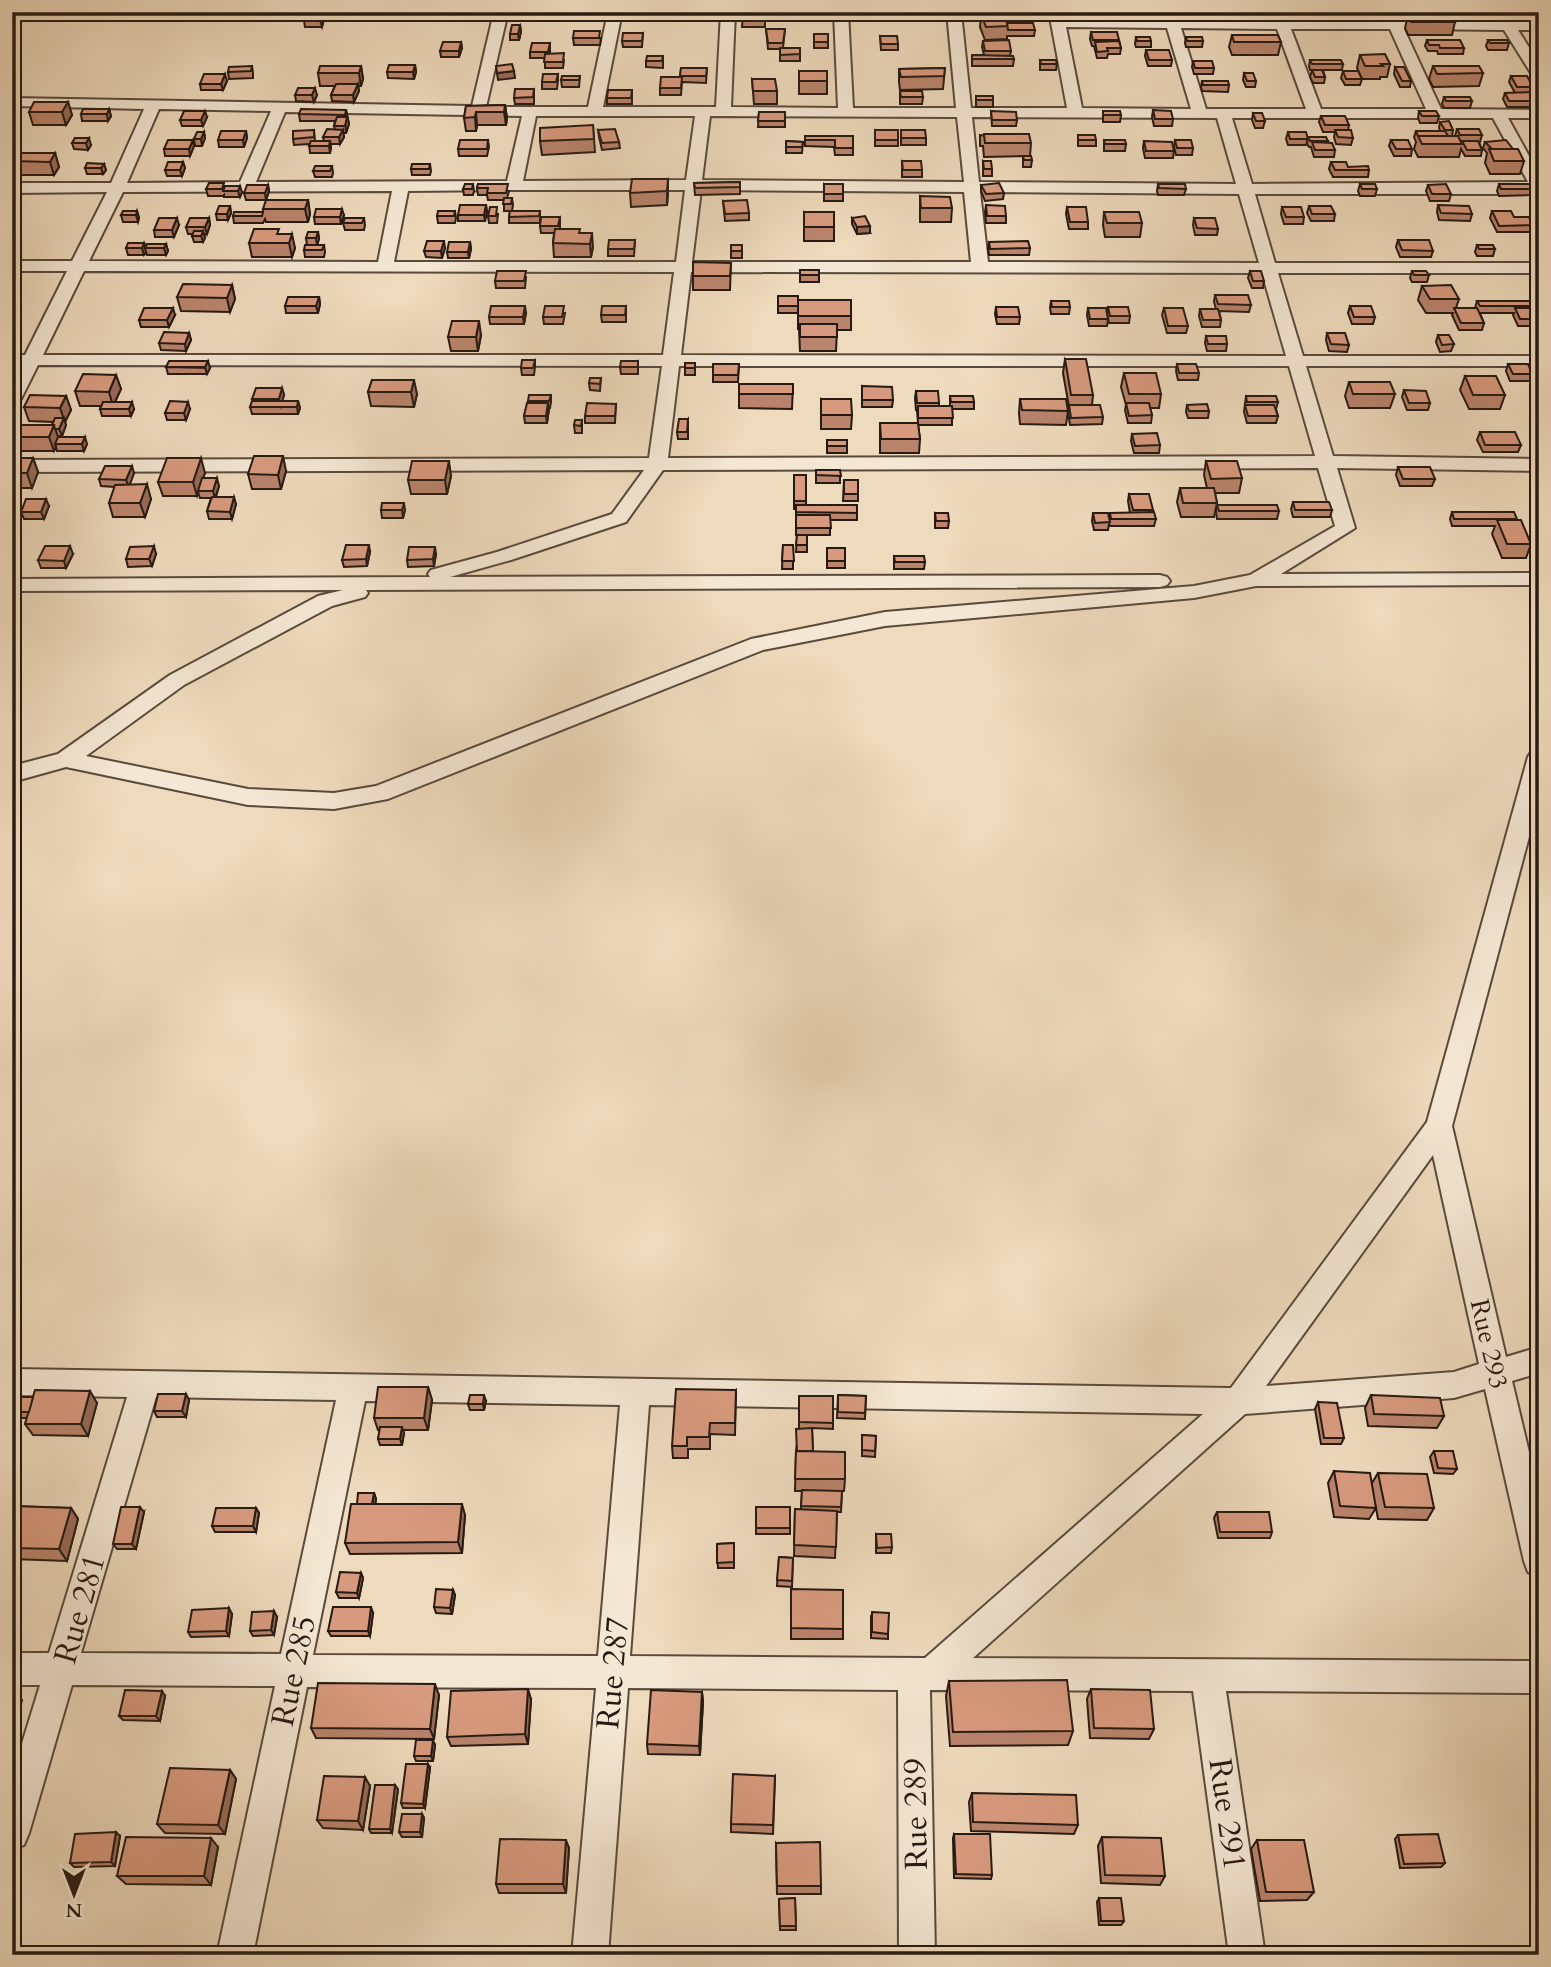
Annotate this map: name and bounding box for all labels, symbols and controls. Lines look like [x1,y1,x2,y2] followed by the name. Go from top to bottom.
[1462,1296,1516,1392] street label: Rue 293
[43,1549,117,1669] street label: Rue 281
[261,1612,327,1730] street label: Rue 285
[586,1615,640,1731] street label: Rue 287
[1197,1755,1257,1873] street label: Rue 291
[893,1758,939,1870] street label: Rue 289
[38,1858,108,1928] north arrow
[65,1897,82,1923] text: N

